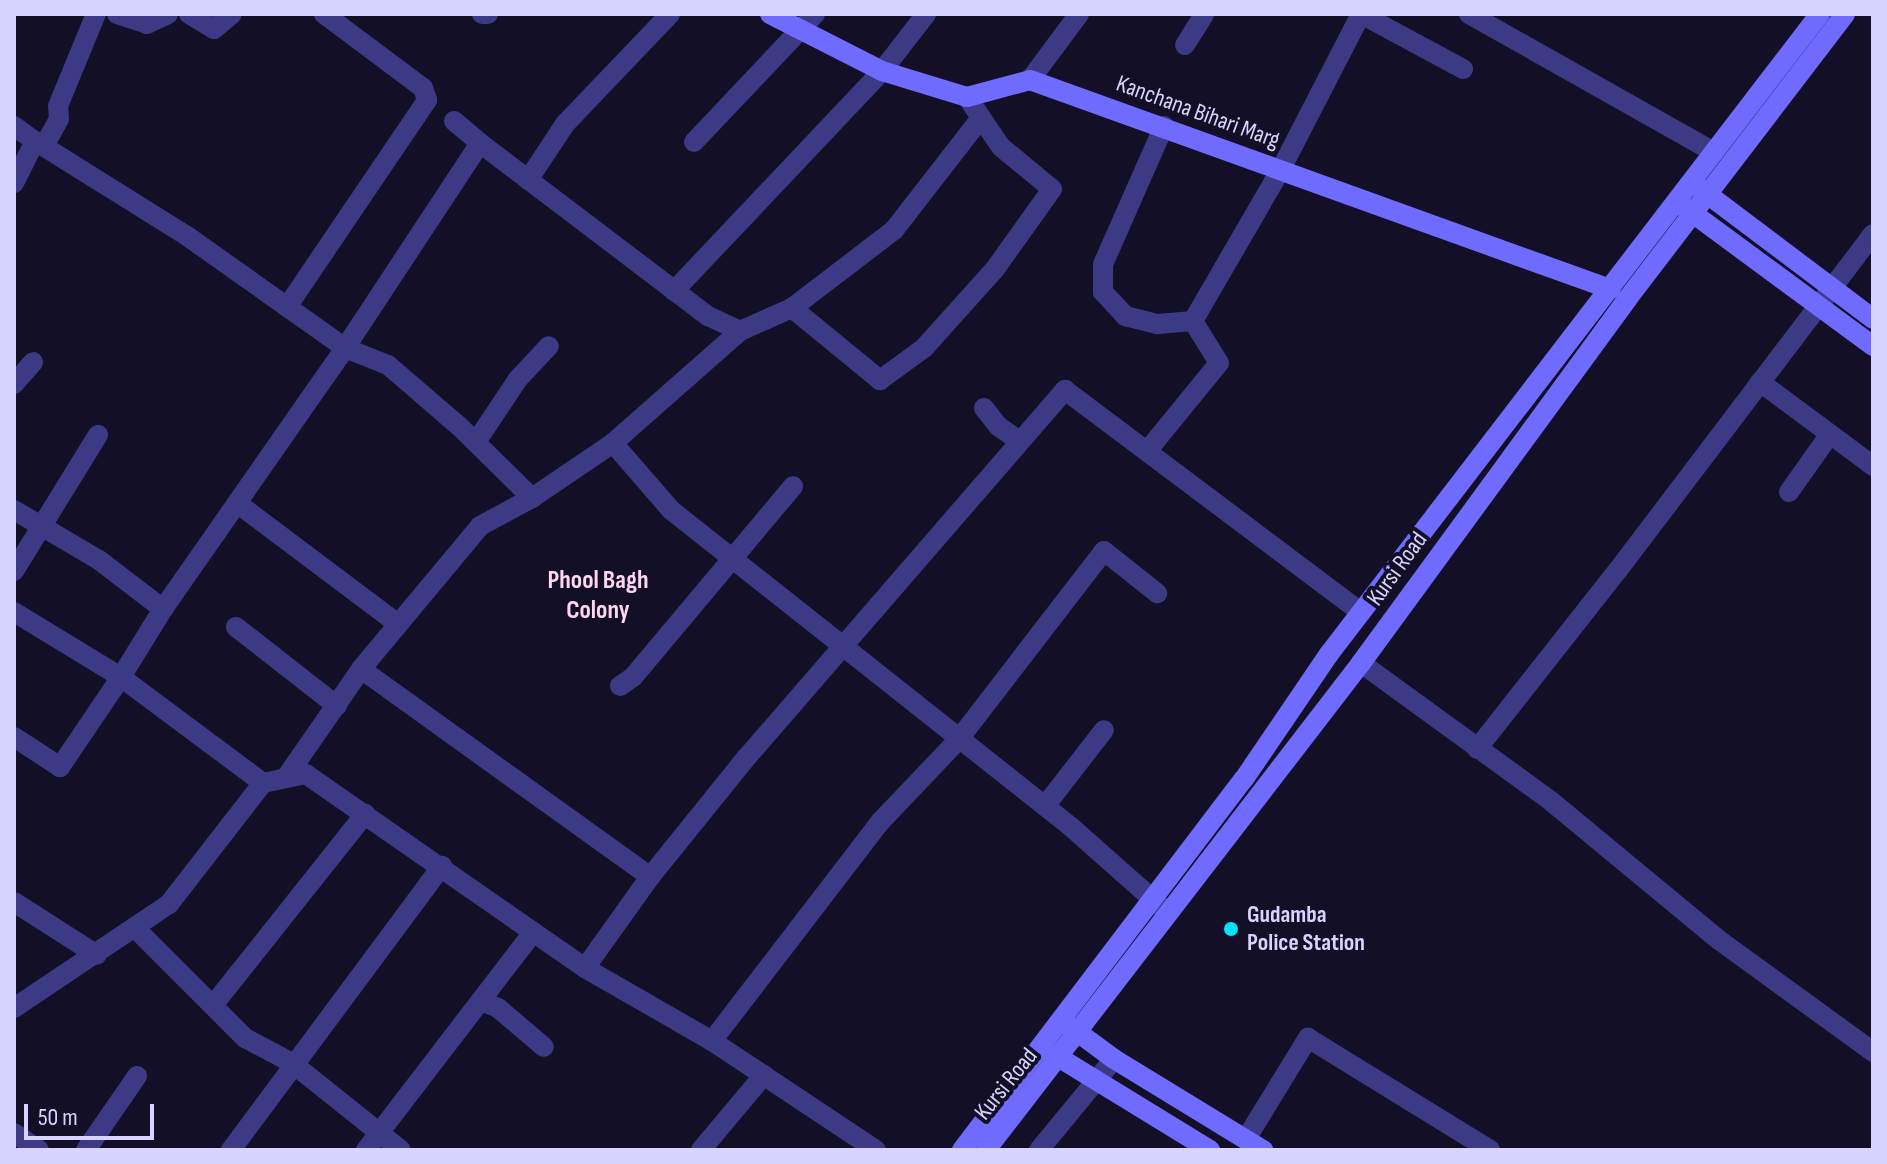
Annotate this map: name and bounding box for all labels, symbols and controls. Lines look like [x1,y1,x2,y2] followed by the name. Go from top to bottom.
[1112,69,1284,155] street label: Kanchana Bihari Marg
[1361,527,1433,611] street label: Kursi Road
[548,565,648,626] district label: Phool Bagh Colony
[1247,901,1365,957] place label: Gudamba Police Station
[1222,920,1240,938] marker: Gudamba Police Station
[968,1042,1044,1126] street label: Kursi Road
[28,1088,158,1138] scale bar
[38,1103,78,1132] text: 50 m

